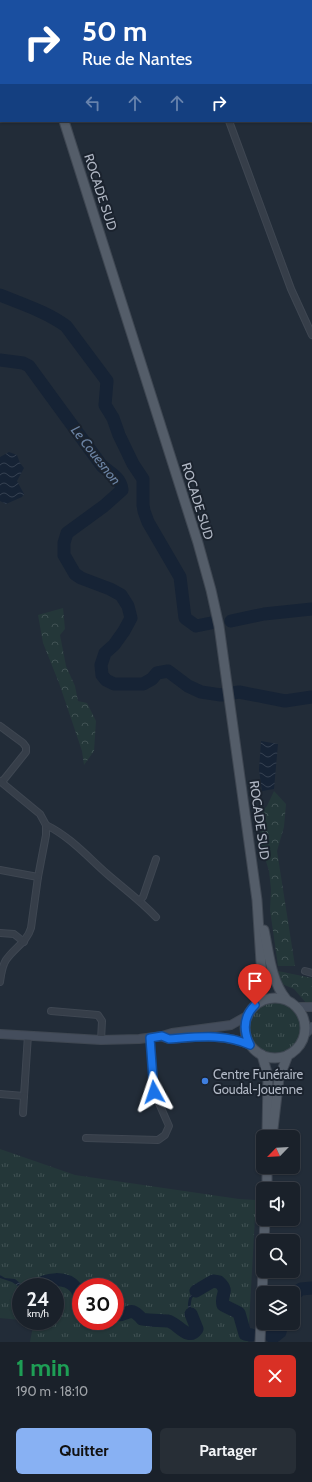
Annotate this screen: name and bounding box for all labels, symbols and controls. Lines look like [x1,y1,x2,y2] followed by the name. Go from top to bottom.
[82,14,147,48] text: 50 m
[16,16,68,68] icon: right
[82,48,192,70] text: Rue de Nantes
[82,92,104,114] icon: left
[124,92,146,114] icon: ahead
[166,92,188,114] icon: ahead
[208,92,230,114] icon: right
[81,152,121,232] street label: ROCADE SUD
[67,422,125,488] water label: Le Couesnon
[179,460,217,542] street label: ROCADE SUD
[247,779,273,861] street label: ROCADE SUD
[238,964,272,1005] pin
[244,970,266,992] icon: arrive
[213,1066,304,1097] place label: Centre Funéraire Goudal-Jouenne
[133,1071,175,1113] position arrow
[200,1076,210,1086] marker: Centre Funéraire Goudal-Jouenne
[256,1130,300,1174] north arrow
[256,1130,300,1330] map controls
[256,1182,300,1226] button: sound
[256,1234,300,1278] button: search
[72,1278,124,1330] speed limit sign: 30
[256,1286,300,1330] button: layers
[27,1287,50,1311] text: 24
[27,1307,49,1320] text: km/h
[16,1353,70,1382] text: 1 min
[254,1355,296,1397] button: close
[16,1383,88,1399] text: 190 m · 18:10
[16,1428,152,1474] button: Quitter
[160,1428,296,1474] button: Partager

